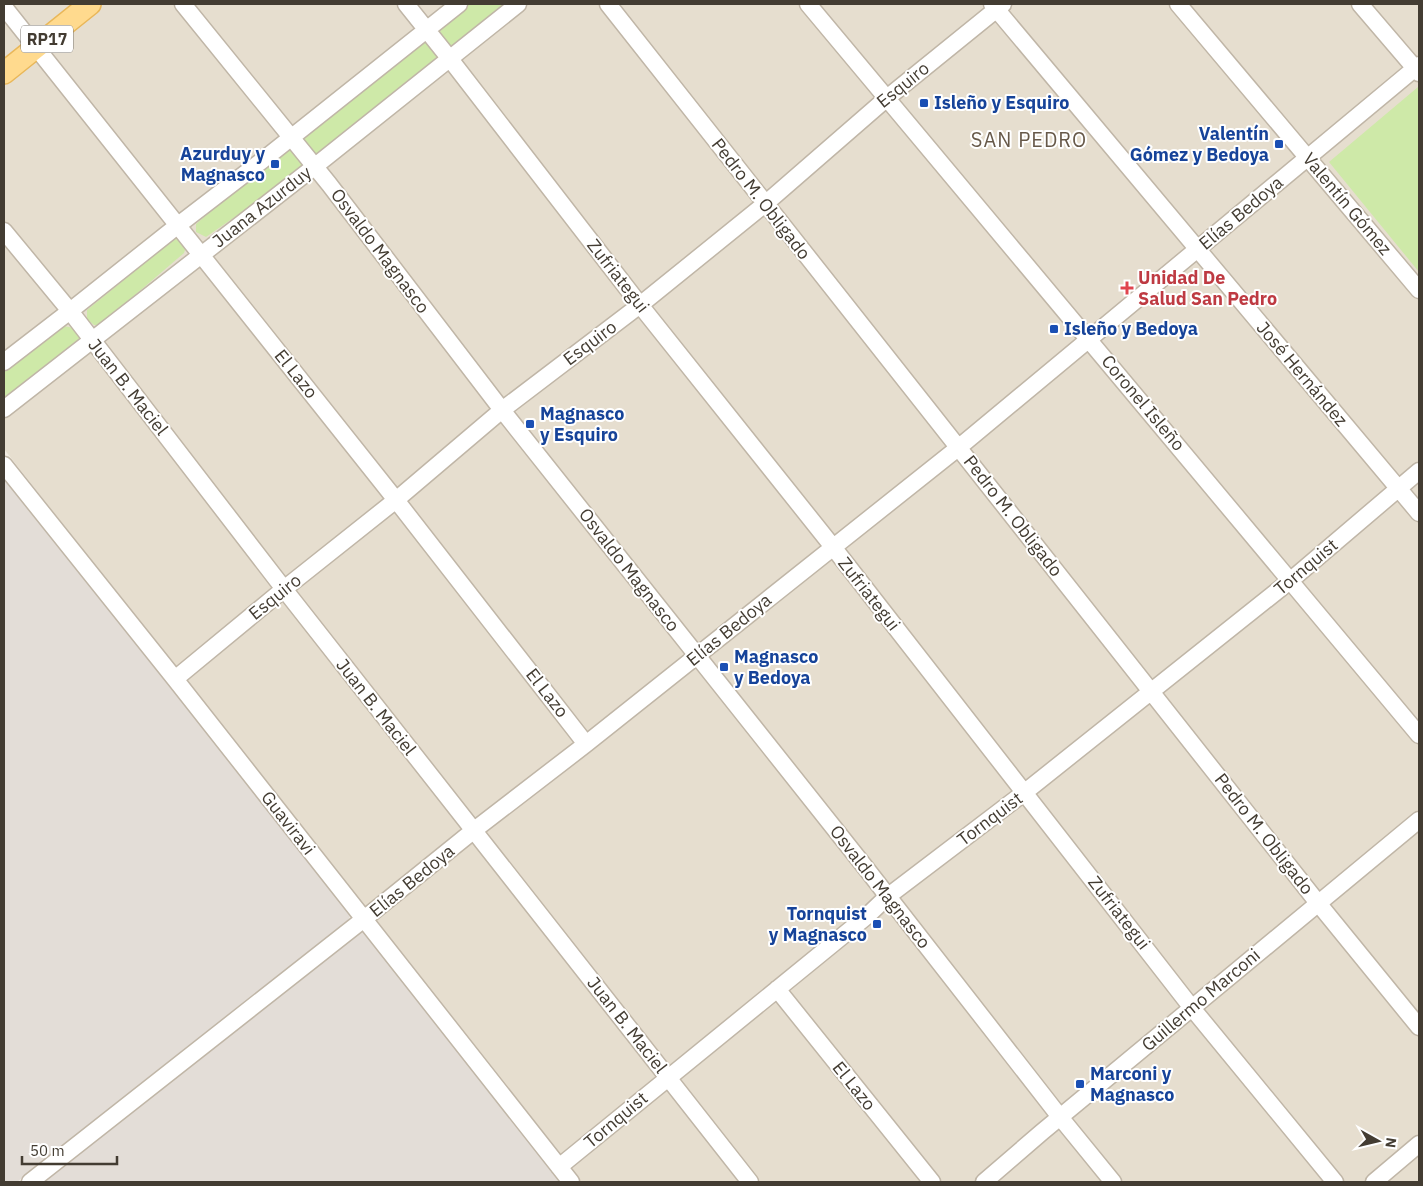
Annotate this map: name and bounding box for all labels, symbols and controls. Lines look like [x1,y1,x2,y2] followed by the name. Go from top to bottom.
[21,26,73,52] road number: RP17
[872,56,934,113] street label: Esquiro
[934,91,1069,114] place label: Isleño y Esquiro
[918,97,930,109] marker: Isleño y Esquiro
[1130,122,1269,166] place label: Valentín Gómez y Bedoya
[971,126,1087,153] district label: SAN PEDRO
[707,133,816,264] street label: Pedro M. Obligado
[1273,138,1285,150] marker: Valentín Gómez y Bedoya
[180,142,265,186] place label: Azurduy y Magnasco
[1298,148,1397,260] street label: Valentín Gómez
[269,158,281,170] marker: Azurduy y Magnasco
[208,161,316,252] street label: Juana Azurduy
[1194,170,1288,255] street label: Elías Bedoya
[326,184,435,318] street label: Osvaldo Magnasco
[582,234,654,317] street label: Zufriategui
[1138,266,1277,310] place label: Unidad De Salud San Pedro
[1120,281,1134,295] marker: Unidad De Salud San Pedro
[558,315,621,370] street label: Esquiro
[1252,316,1353,431] street label: José Hernández
[1064,317,1198,340] place label: Isleño y Bedoya
[1048,323,1060,335] marker: Isleño y Bedoya
[83,334,173,440] street label: Juan B. Maciel
[270,344,323,403] street label: El Lazo
[1097,350,1190,455] street label: Coronel Isleño
[540,402,624,446] place label: Magnasco y Esquiro
[524,418,536,430] marker: Magnasco y Esquiro
[959,450,1068,581] street label: Pedro M. Obligado
[574,503,685,636] street label: Osvaldo Magnasco
[1269,533,1342,600] street label: Tornquist
[833,552,905,635] street label: Zufriategui
[244,568,306,625] street label: Esquiro
[681,588,776,671] street label: Elías Bedoya
[734,645,818,689] place label: Magnasco y Bedoya
[331,654,421,760] street label: Juan B. Maciel
[718,661,730,673] marker: Magnasco y Bedoya
[521,663,574,722] street label: El Lazo
[1210,768,1319,899] street label: Pedro M. Obligado
[256,786,321,859] street label: Guaviravi
[952,786,1027,851] street label: Tornquist
[825,820,936,953] street label: Osvaldo Magnasco
[364,839,459,922] street label: Elías Bedoya
[1083,871,1155,954] street label: Zufriategui
[769,902,867,946] place label: Tornquist y Magnasco
[871,918,883,930] marker: Tornquist y Magnasco
[1137,943,1265,1056] street label: Guillermo Marconi
[582,972,672,1078] street label: Juan B. Maciel
[828,1056,881,1115] street label: El Lazo
[1090,1062,1174,1106] place label: Marconi y Magnasco
[1074,1078,1086,1090] marker: Marconi y Magnasco
[579,1086,652,1153] street label: Tornquist
[1353,1116,1403,1166] north arrow
[22,1134,118,1166] scale bar
[1381,1137,1400,1149] text: N
[30,1141,65,1160] text: 50 m

